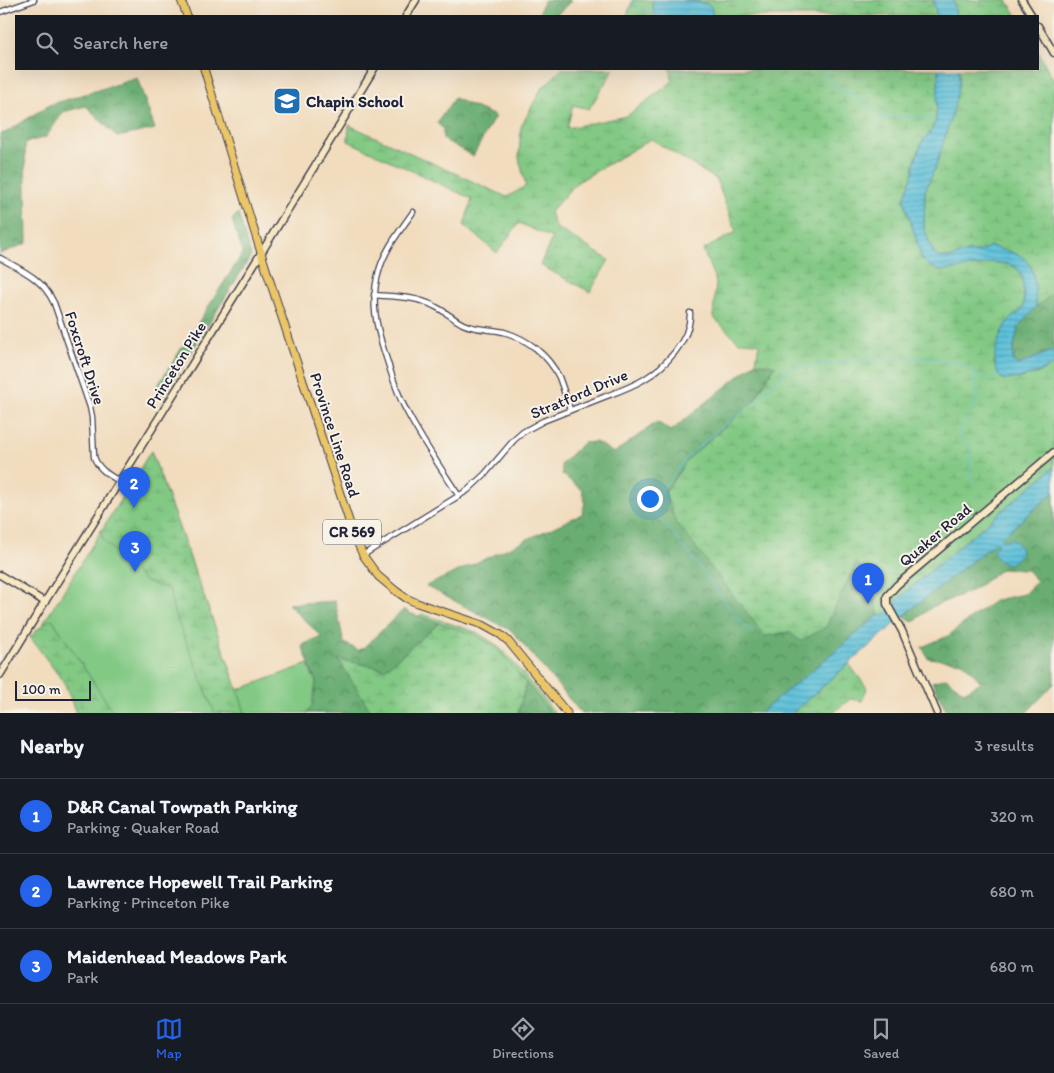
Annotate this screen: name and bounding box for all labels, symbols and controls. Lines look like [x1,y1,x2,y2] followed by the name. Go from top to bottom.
[15,15,1039,70] search box
[33,29,61,57] icon: search
[73,31,168,54] text: Search here
[272,86,302,116] school or university icon: Chapin School
[306,92,404,112] place label: Chapin School
[61,309,109,407] street label: Foxcroft Drive
[142,318,210,412] street label: Princeton Pike
[527,365,631,423] street label: Stratford Drive
[306,370,364,500] street label: Province Line Road
[118,467,150,508] pin: 2
[637,486,663,512] your location
[895,499,975,571] street label: Quaker Road
[323,520,381,544] road number: CR 569
[119,531,151,572] pin: 3
[852,563,884,604] pin: 1
[15,678,91,701] scale bar
[22,681,61,698] text: 100 m
[20,733,84,758] text: Nearby
[974,736,1034,755] text: 3 results
[67,795,297,818] text: D&R Canal Towpath Parking
[32,807,40,826] text: 1
[990,807,1034,826] text: 320 m
[67,818,219,837] text: Parking · Quaker Road
[67,870,333,893] text: Lawrence Hopewell Trail Parking
[32,882,40,901] text: 2
[990,882,1034,901] text: 680 m
[67,893,229,912] text: Parking · Princeton Pike
[67,945,287,968] text: Maidenhead Meadows Park
[32,957,40,976] text: 3
[990,957,1034,976] text: 680 m
[67,968,98,987] text: Park
[155,1015,183,1062] tab: Map
[492,1015,554,1062] tab: Directions
[863,1015,899,1062] tab: Saved

